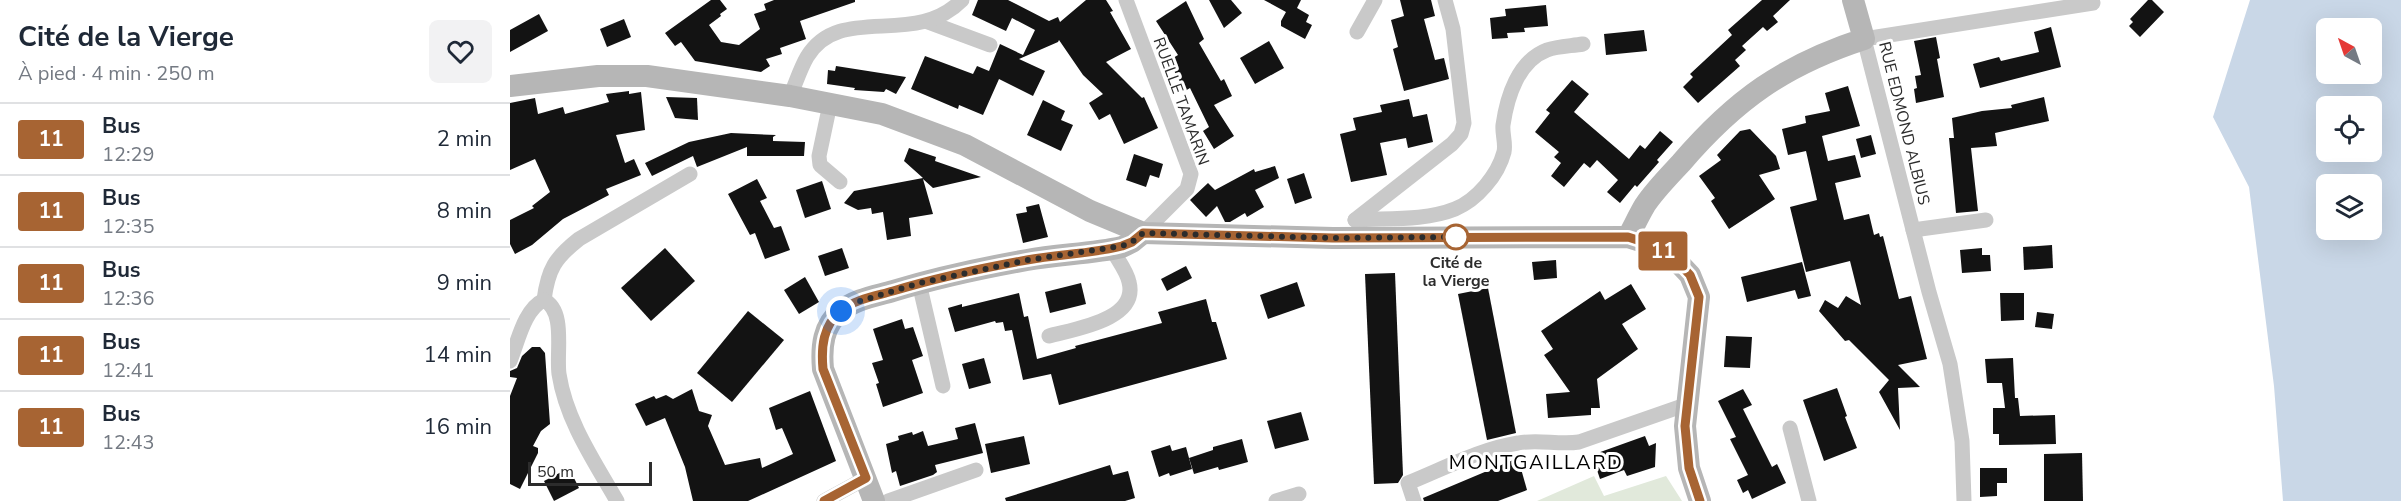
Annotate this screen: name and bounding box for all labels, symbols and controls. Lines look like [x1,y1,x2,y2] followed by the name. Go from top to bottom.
[18,18,234,56] text: Cité de la Vierge
[2316,18,2382,84] north arrow
[2316,18,2382,240] map controls
[429,20,492,83] button: heart
[1148,34,1214,168] street label: RUELLE TAMARIN
[1873,39,1935,207] street label: RUE EDMOND ALBIUS
[18,60,215,87] text: À pied · 4 min · 250 m
[2316,96,2382,162] button: locate
[102,111,141,141] text: Bus
[437,124,492,154] text: 2 min
[38,125,64,153] text: 11
[102,141,155,168] text: 12:29
[2316,174,2382,240] button: layers
[102,183,141,213] text: Bus
[437,196,492,226] text: 8 min
[38,197,64,225] text: 11
[102,213,155,240] text: 12:35
[1443,224,1469,250] marker: Cité de la Vierge
[1636,232,1690,270] line badge: 11
[1650,237,1676,265] text: 11
[1423,252,1490,292] place label: Cité de la Vierge
[102,255,141,285] text: Bus
[437,268,492,298] text: 9 min
[38,269,64,297] text: 11
[102,285,155,312] text: 12:36
[826,296,856,326] your location
[102,327,141,357] text: Bus
[424,340,492,370] text: 14 min
[38,341,64,369] text: 11
[102,357,155,384] text: 12:41
[102,399,141,429] text: Bus
[424,412,492,442] text: 16 min
[38,413,64,441] text: 11
[102,429,155,456] text: 12:43
[1449,449,1623,476] district label: MONTGAILLARD
[528,459,652,486] scale bar
[537,461,574,483] text: 50 m

